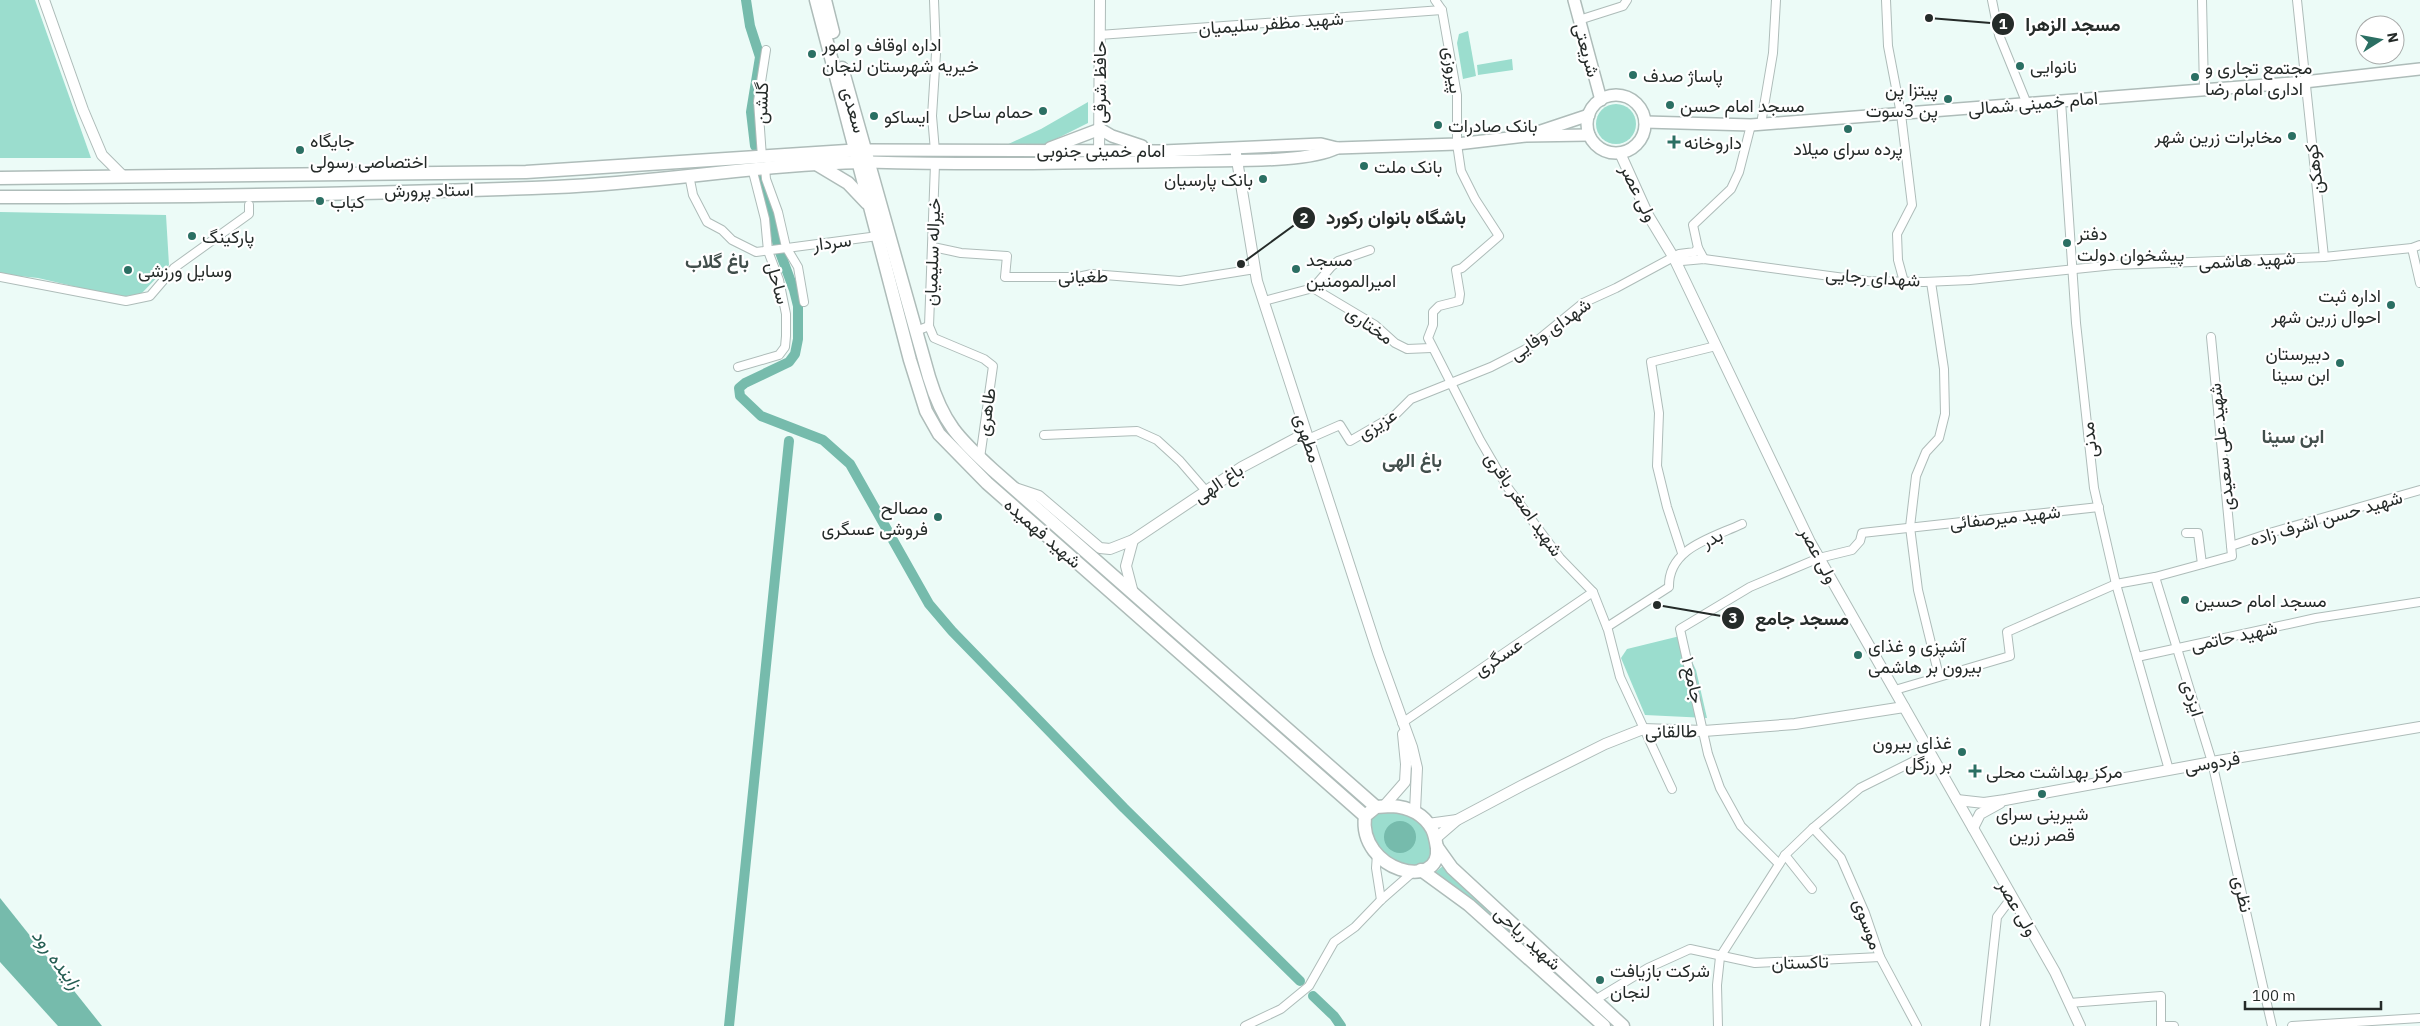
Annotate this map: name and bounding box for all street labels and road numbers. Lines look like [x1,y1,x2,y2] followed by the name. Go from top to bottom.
[1198,6,1344,40] street label: شهید مظفر سلیمیان
[1569,20,1605,80] street label: شریعتی
[1088,41,1111,123] street label: حافظ شرقی
[1437,45,1468,95] street label: پیروزی
[749,82,773,124] street label: گلشن
[836,84,872,136] street label: سعدی
[1967,86,2099,121] street label: امام خمینی شمالی
[1036,139,1166,163] street label: امام خمینی جنوبی
[2299,142,2329,196] street label: کوهکن
[1615,160,1663,225] street label: ولی عصر
[384,178,474,203] street label: استاد پرورش
[919,198,945,306] street label: خیراله سلیمیان
[810,228,853,256] street label: سردار
[2198,246,2296,274] street label: شهید هاشمی
[761,259,795,307] street label: ساحل
[1825,262,1921,292] street label: شهدای رجایی
[1058,264,1108,288] street label: طغیانی
[1505,292,1595,366] street label: شهدای وفایی
[1342,301,1398,349] street label: مختاری
[2203,382,2239,512] street label: شهید علی سعیدی
[971,386,1001,438] street label: طاهری
[1353,403,1401,445] street label: عزیزی
[1289,410,1327,466] street label: مطهری
[2075,421,2103,459] street label: مدنی
[1480,447,1568,561] street label: شهید اصغر باقری
[1189,458,1248,509] street label: باغ الهی
[2247,485,2405,551] street label: شهید حسن اشرف زاده
[999,493,1087,573] street label: شهید فهمیده
[1948,500,2062,534] street label: شهید میرصفائی
[1794,522,1843,587] street label: ولی عصر
[1697,523,1726,553] street label: بدر
[2189,616,2279,656] street label: شهید حاتمی
[1469,633,1527,681] street label: عسگری
[1676,655,1709,706] street label: جامع ۱
[2177,677,2209,719] street label: ایزدی
[1645,719,1697,743] street label: طالقانی
[2182,746,2242,778] street label: فردوسی
[2228,873,2258,915] street label: نظری
[1992,875,2043,940] street label: ولی عصر
[1848,895,1888,953] street label: موسوی
[1490,901,1566,975] street label: شهید ریاحی
[1771,949,1829,974] street label: تاکستان

